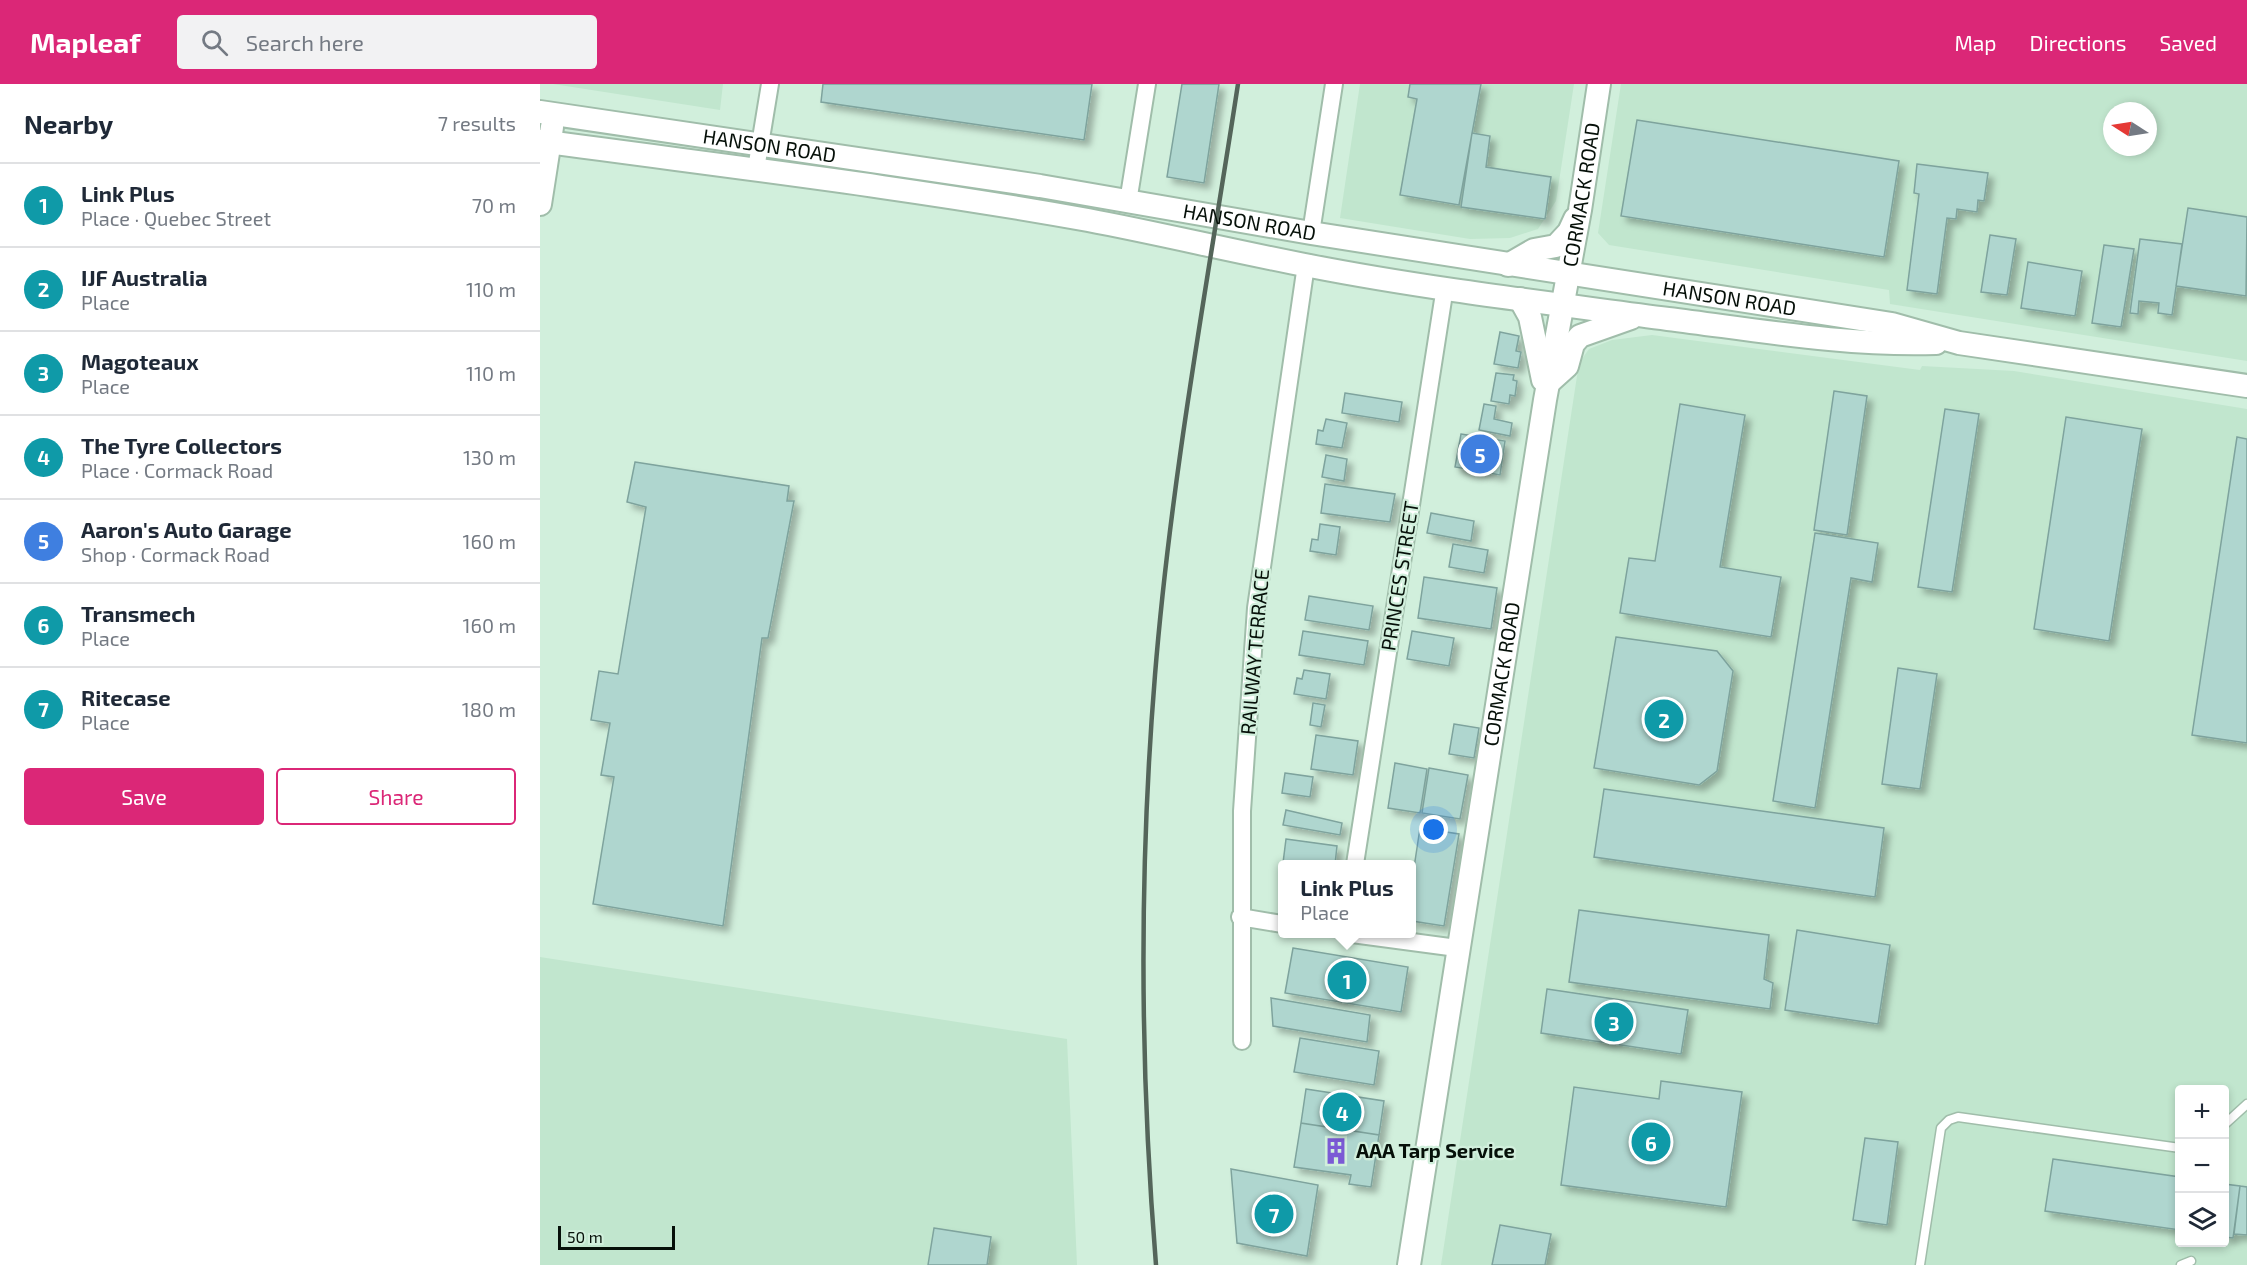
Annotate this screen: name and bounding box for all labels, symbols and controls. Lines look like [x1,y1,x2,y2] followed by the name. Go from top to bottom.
[177,15,597,69] search box
[30,25,141,59] text: Mapleaf
[198,26,231,59] icon: search
[246,29,364,55] text: Search here
[1954,30,1997,55] text: Map
[2030,30,2126,55] text: Directions
[2159,30,2217,55] text: Saved
[2103,102,2157,156] north arrow
[24,108,113,139] text: Nearby
[438,111,516,135] text: 7 results
[1557,121,1604,269] street label: CORMACK ROAD
[701,123,838,167] street label: HANSON ROAD
[81,180,175,206] text: Link Plus
[39,193,48,217] text: 1
[472,193,516,217] text: 70 m
[1181,198,1318,245] street label: HANSON ROAD
[81,206,271,230] text: Place · Quebec Street
[81,264,208,290] text: IJF Australia
[1661,275,1798,320] street label: HANSON ROAD
[38,277,49,301] text: 2
[466,277,516,301] text: 110 m
[81,290,130,314] text: Place
[81,348,199,374] text: Magoteaux
[38,361,49,385] text: 3
[466,361,516,385] text: 110 m
[81,374,130,398] text: Place
[81,432,282,458] text: The Tyre Collectors
[1460,432,1500,476] pin: 5
[37,445,50,469] text: 4
[463,445,516,469] text: 130 m
[81,458,273,482] text: Place · Cormack Road
[1375,499,1423,652] street label: PRINCES STREET
[81,516,292,542] text: Aaron's Auto Garage
[38,529,49,553] text: 5
[463,529,516,553] text: 160 m
[81,542,270,566] text: Shop · Cormack Road
[1235,568,1273,736] street label: RAILWAY TERRACE
[81,600,196,626] text: Transmech
[1478,600,1524,748] street label: CORMACK ROAD
[38,613,49,637] text: 6
[463,613,516,637] text: 160 m
[81,626,130,650] text: Place
[81,684,171,710] text: Ritecase
[1644,696,1684,742] pin: 2
[38,697,49,721] text: 7
[462,697,516,721] text: 180 m
[81,710,130,734] text: Place
[24,768,264,825] button: Save
[276,768,516,825] button: Share
[1419,815,1448,844] your location
[1278,860,1416,938] popup
[1300,874,1394,900] text: Link Plus
[1300,900,1349,924] text: Place
[1328,958,1366,1002] pin: 1
[1594,1000,1634,1044] pin: 3
[2175,1085,2229,1247] map controls
[2175,1085,2229,1139] button: +
[1322,1090,1362,1134] pin: 4
[1632,1120,1670,1164] pin: 6
[1321,1136,1351,1166] building icon: AAA Tarp Service
[1356,1138,1515,1162] place label: AAA Tarp Service
[2175,1139,2229,1193] button: −
[1254,1192,1294,1236] pin: 7
[2175,1193,2229,1247] button: layers
[558,1223,675,1250] scale bar
[567,1227,603,1246] text: 50 m

